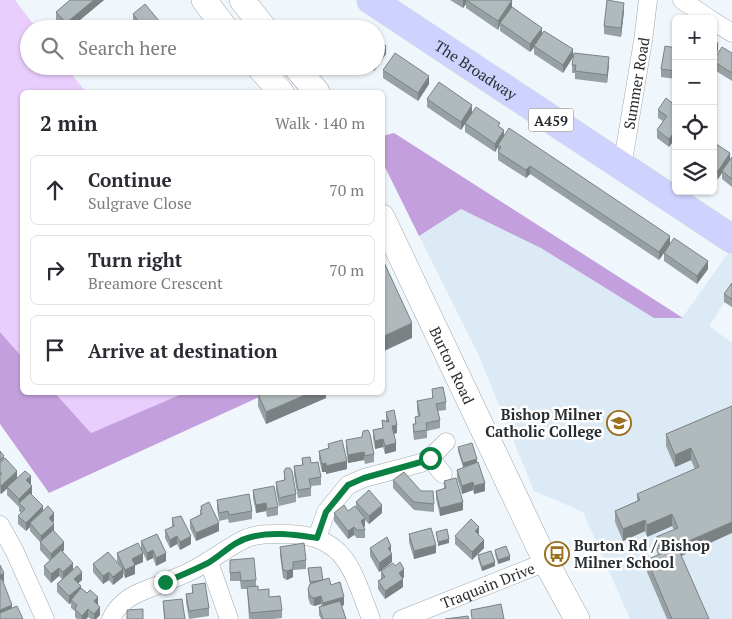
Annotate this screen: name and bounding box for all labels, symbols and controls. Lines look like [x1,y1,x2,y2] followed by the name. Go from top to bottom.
[672,15,717,195] map controls
[672,15,717,60] button: +
[20,20,385,75] search box
[38,34,66,62] icon: search
[78,35,177,60] text: Search here
[431,35,521,104] street label: The Broadway
[618,36,653,131] street label: Summer Road
[672,60,717,105] button: −
[672,105,717,150] button: locate
[528,108,574,132] road number: A459
[40,109,97,137] text: 2 min
[275,112,365,134] text: Walk · 140 m
[672,150,717,195] button: layers
[88,167,172,192] text: Continue
[41,176,69,204] icon: ahead
[329,179,364,201] text: 70 m
[88,192,192,214] text: Sulgrave Close
[88,247,182,272] text: Turn right
[41,256,69,284] icon: right
[329,259,364,281] text: 70 m
[88,272,223,294] text: Breamore Crescent
[425,323,479,407] street label: Burton Road
[41,336,69,364] icon: arrive
[88,338,277,363] text: Arrive at destination
[485,404,603,441] place label: Bishop Milner Catholic College
[606,410,632,436] school or university icon: Bishop Milner Catholic College
[419,447,442,470] route start
[574,535,710,572] place label: Burton Rd / Bishop Milner School
[544,541,570,567] bus stop icon: Burton Rd / Bishop Milner School
[438,558,537,613] street label: Traquain Drive
[154,571,177,594] route end

